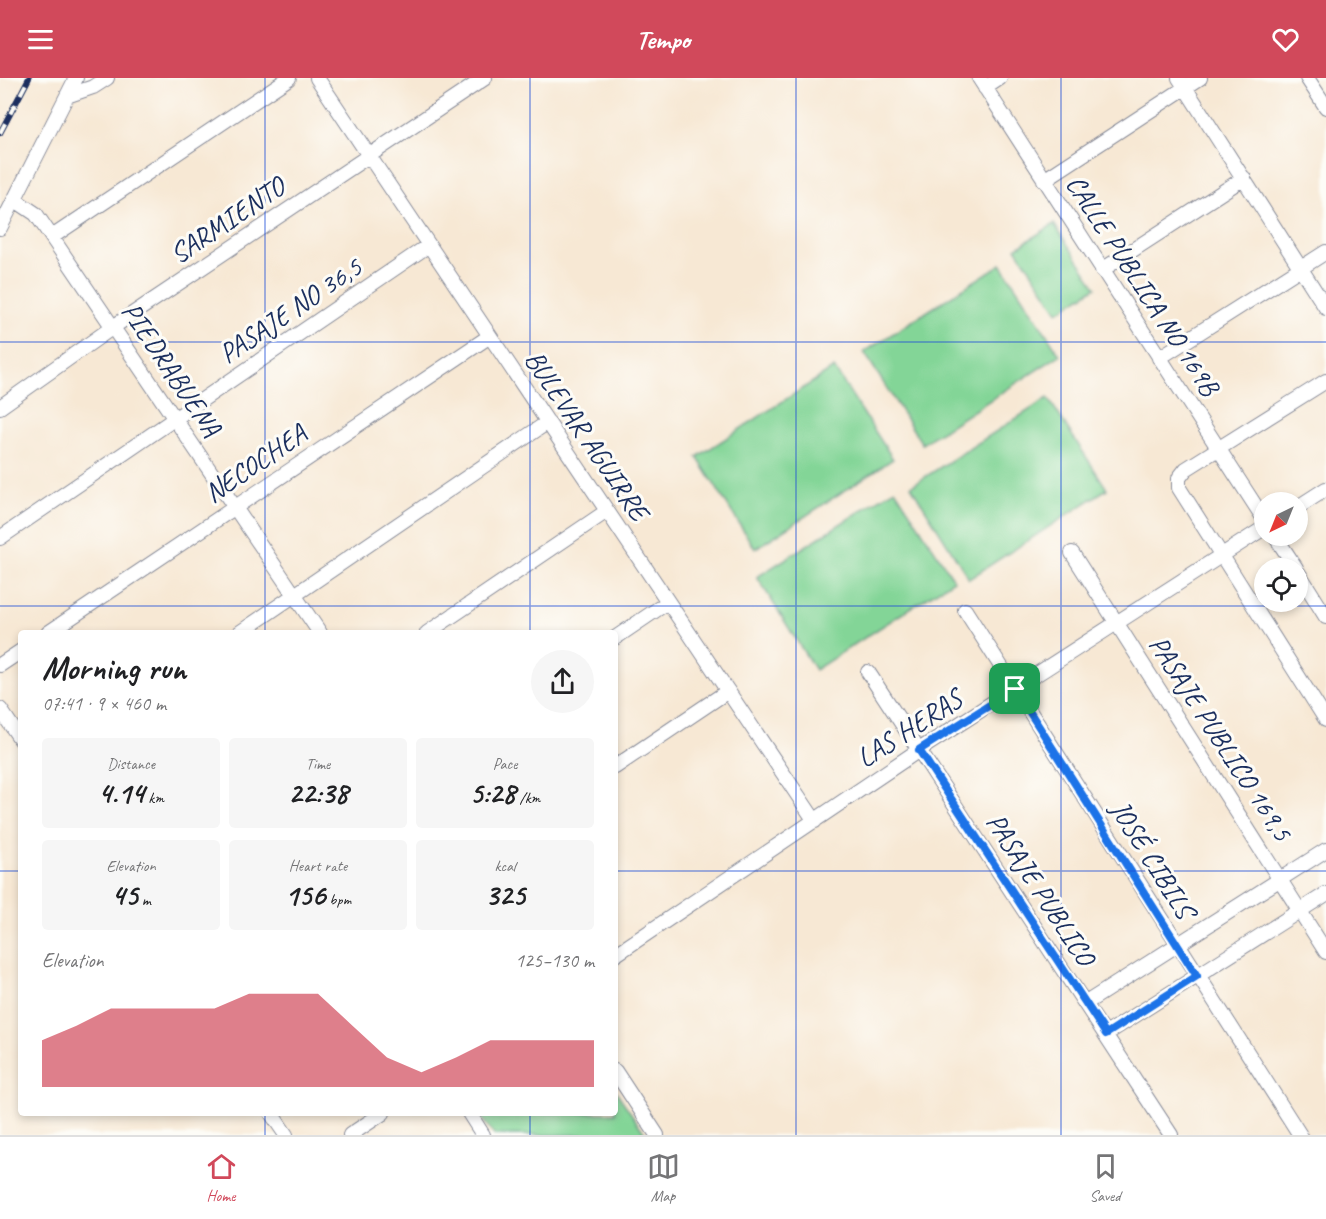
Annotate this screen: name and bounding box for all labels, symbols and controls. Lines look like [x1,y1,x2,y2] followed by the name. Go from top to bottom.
[636,22,690,56] text: Tempo
[24,23,57,56] icon: menu
[1269,23,1302,56] icon: heart
[163,167,294,271] street label: SARMIENTO
[1059,168,1229,404] street label: CALLE PUBLICA NO 169B
[212,249,369,371] street label: PASAJE NO 36,5
[114,295,230,444] street label: PIEDRABUENA
[517,343,659,529] street label: BULEVAR AGUIRRE
[197,415,315,510] street label: NECOCHEA
[1254,492,1308,546] north arrow
[1254,492,1308,612] map controls
[1254,558,1308,612] button: locate
[1142,629,1301,848] street label: PASAJE PUBLICO 169,5
[42,647,186,689] text: Morning run
[531,650,594,713] button: share
[989,663,1040,714] pin
[998,672,1031,705] icon: arrive
[850,679,971,775] street label: LAS HERAS
[42,691,166,716] text: 07:41 · 9 × 460 m
[107,754,155,774] text: Distance
[306,754,330,774] text: Time
[493,754,517,774] text: Pace
[98,774,144,812] text: 4.14
[288,774,348,812] text: 22:38
[470,774,516,812] text: 5:28
[144,788,164,808] text: km
[516,788,540,808] text: /km
[1102,792,1206,929] street label: JOSÉ CIBILS
[979,806,1105,974] street label: PASAJE PUBLICO
[106,856,156,876] text: Elevation
[289,856,347,876] text: Heart rate
[494,856,516,876] text: kcal
[111,876,138,914] text: 45
[285,876,325,914] text: 156
[485,876,525,914] text: 325
[138,890,151,910] text: m
[325,890,351,910] text: bpm
[42,948,104,973] text: Elevation
[515,948,594,973] text: 125–130 m
[205,1150,238,1206] tab: Home
[647,1150,680,1206] tab: Map
[1089,1150,1122,1206] tab: Saved

